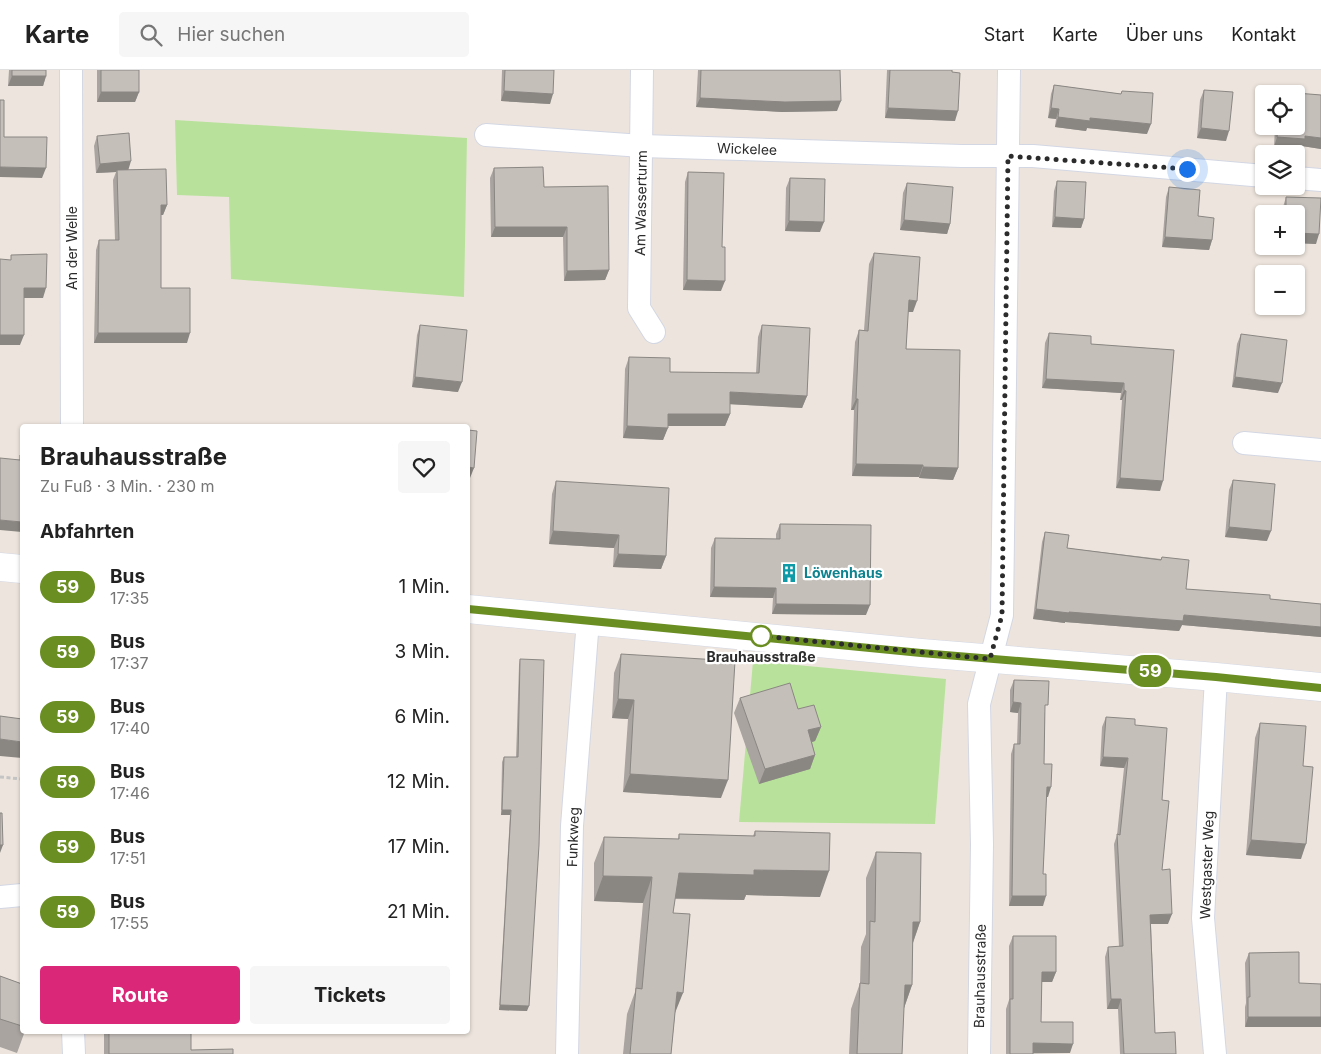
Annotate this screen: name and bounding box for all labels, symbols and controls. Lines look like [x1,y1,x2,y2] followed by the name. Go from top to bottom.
[119,12,469,57] search box
[25,20,89,49] text: Karte
[137,21,165,49] icon: search
[177,23,285,46] text: Hier suchen
[984,24,1024,45] text: Start
[1052,24,1098,45] text: Karte
[1126,24,1203,45] text: Über uns
[1231,24,1296,45] text: Kontakt
[1255,85,1305,315] map controls
[1255,85,1305,135] button: locate
[717,139,778,158] street label: Wickelee
[1255,145,1305,195] button: layers
[631,150,650,256] street label: Am Wasserturm
[1175,157,1200,182] your location
[1255,205,1305,255] button: +
[63,206,80,290] street label: An der Welle
[1255,265,1305,315] button: −
[398,441,450,493] button: heart
[40,442,227,471] text: Brauhausstraße
[40,476,215,496] text: Zu Fuß · 3 Min. · 230 m
[40,520,134,543] text: Abfahrten
[778,562,800,584] building icon: Löwenhaus
[804,564,883,581] place label: Löwenhaus
[110,565,145,588] text: Bus
[398,575,450,598] text: 1 Min.
[56,576,79,597] text: 59
[110,588,149,608] text: 17:35
[750,625,772,647] marker: Brauhausstraße
[110,630,145,653] text: Bus
[394,640,450,663] text: 3 Min.
[56,641,79,662] text: 59
[706,648,816,665] place label: Brauhausstraße
[110,653,149,673] text: 17:37
[1128,655,1172,687] line badge: 59
[1138,660,1162,681] text: 59
[110,695,145,718] text: Bus
[394,705,450,728] text: 6 Min.
[56,706,79,727] text: 59
[110,718,150,738] text: 17:40
[110,760,145,783] text: Bus
[387,770,450,793] text: 12 Min.
[56,771,79,792] text: 59
[110,783,150,803] text: 17:46
[563,807,582,867] street label: Funkweg
[1196,810,1217,920] street label: Westgaster Weg
[110,825,145,848] text: Bus
[388,835,450,858] text: 17 Min.
[56,836,79,857] text: 59
[110,848,146,868] text: 17:51
[110,890,145,913] text: Bus
[387,900,450,923] text: 21 Min.
[56,901,79,922] text: 59
[110,913,149,933] text: 17:55
[970,924,989,1028] street label: Brauhausstraße
[40,966,240,1024] button: Route
[250,966,450,1024] button: Tickets

